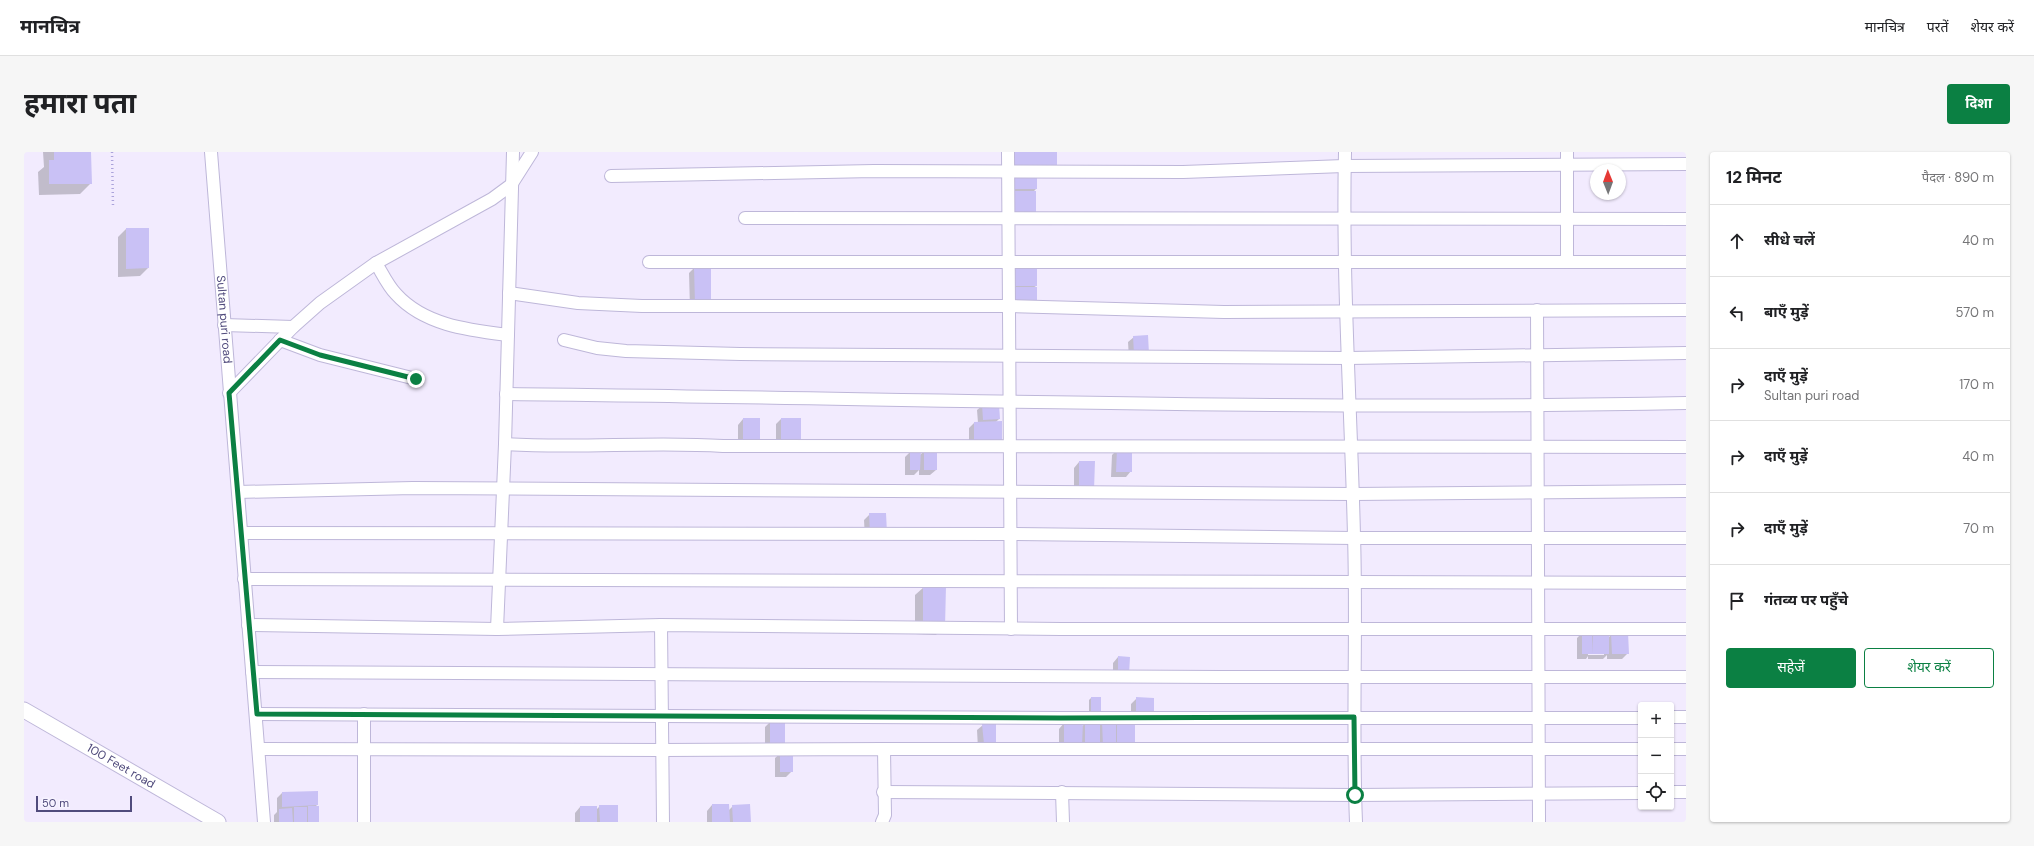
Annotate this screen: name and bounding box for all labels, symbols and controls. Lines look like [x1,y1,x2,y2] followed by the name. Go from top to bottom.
[20,14,80,39] text: मानचित्र
[1865,18,1905,36] text: मानचित्र
[1927,18,1948,36] text: परतें
[1970,18,2014,36] text: शेयर करें
[1947,84,2010,124] button: दिशा
[24,85,136,122] text: हमारा पता
[1590,164,1626,200] north arrow
[1726,166,1782,188] text: 12 मिनट
[1922,169,1994,186] text: पैदल · 890 m
[1726,230,1748,252] icon: ahead
[1764,230,1815,250] text: सीधे चलें
[1962,232,1994,249] text: 40 m
[213,275,236,364] street label: Sultan puri road
[1726,302,1748,324] icon: left
[1764,302,1809,322] text: बाएँ मुड़ें
[1956,304,1994,321] text: 570 m
[1764,366,1808,386] text: दाएँ मुड़ें
[407,370,425,388] route end
[1726,374,1748,396] icon: right
[1959,376,1994,393] text: 170 m
[1764,387,1859,404] text: Sultan puri road
[1726,446,1748,468] icon: right
[1764,446,1808,466] text: दाएँ मुड़ें
[1962,448,1994,465] text: 40 m
[1726,518,1748,540] icon: right
[1764,518,1808,538] text: दाएँ मुड़ें
[1963,520,1994,537] text: 70 m
[1726,590,1748,612] icon: arrive
[1764,590,1848,610] text: गंतव्य पर पहुँचे
[1726,648,1856,688] button: सहेजें
[1864,648,1994,688] button: शेयर करें
[1638,702,1674,810] map controls
[1638,702,1674,738] button: +
[1638,738,1674,774] button: −
[84,740,158,792] street label: 100 Feet road
[1638,774,1674,810] button: locate
[1346,786,1364,804] route start
[36,794,132,813] scale bar
[42,796,69,810] text: 50 m

